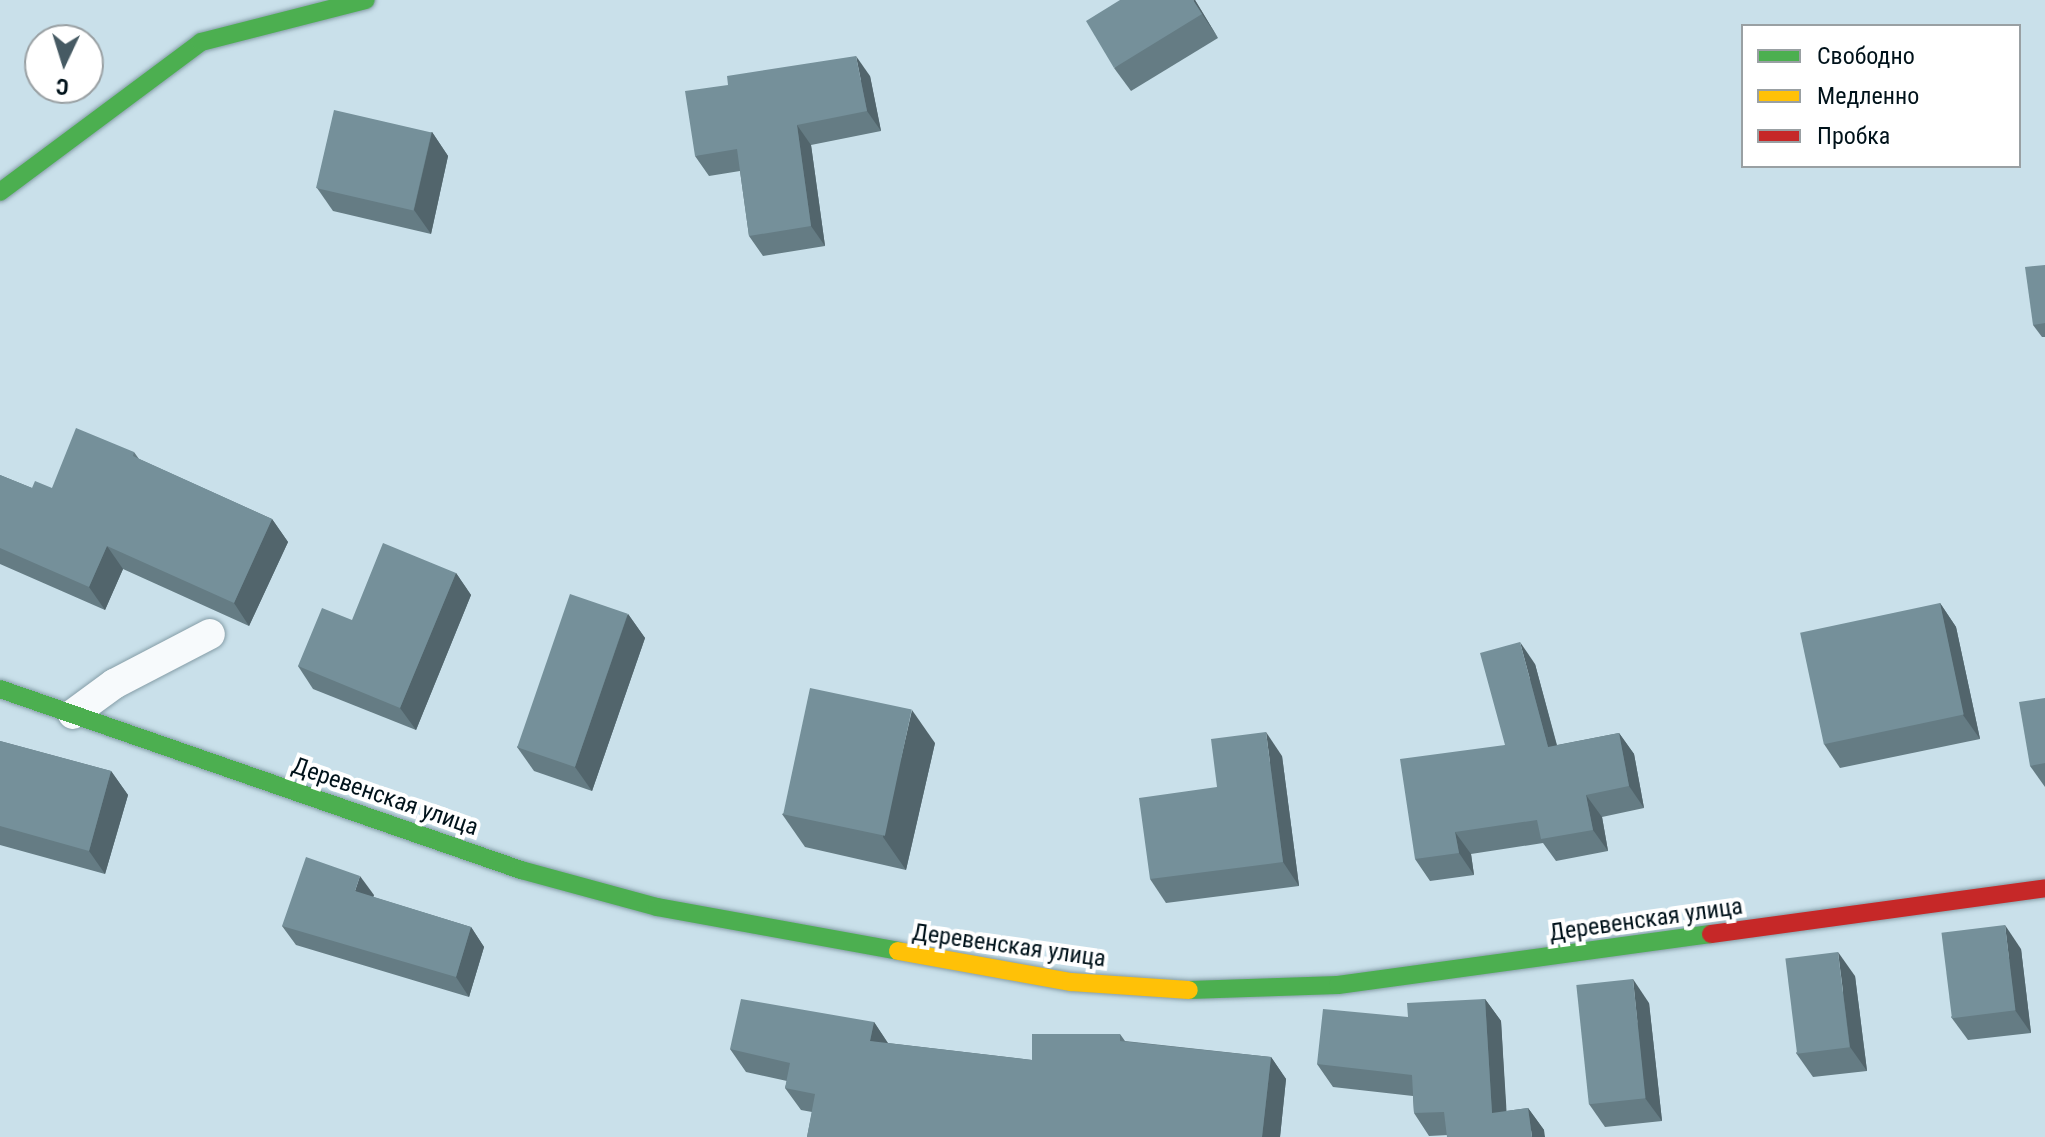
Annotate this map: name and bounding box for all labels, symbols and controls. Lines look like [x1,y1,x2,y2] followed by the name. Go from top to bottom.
[24,24,104,104] north arrow
[1741,24,2021,168] legend
[1817,42,1915,70] text: Свободно
[55,74,70,99] text: С
[1817,82,1919,110] text: Медленно
[1817,122,1890,150] text: Пробка
[288,752,482,842] street label: Деревенская улица
[1547,892,1745,948] street label: Деревенская улица
[910,918,1108,974] street label: Деревенская улица

